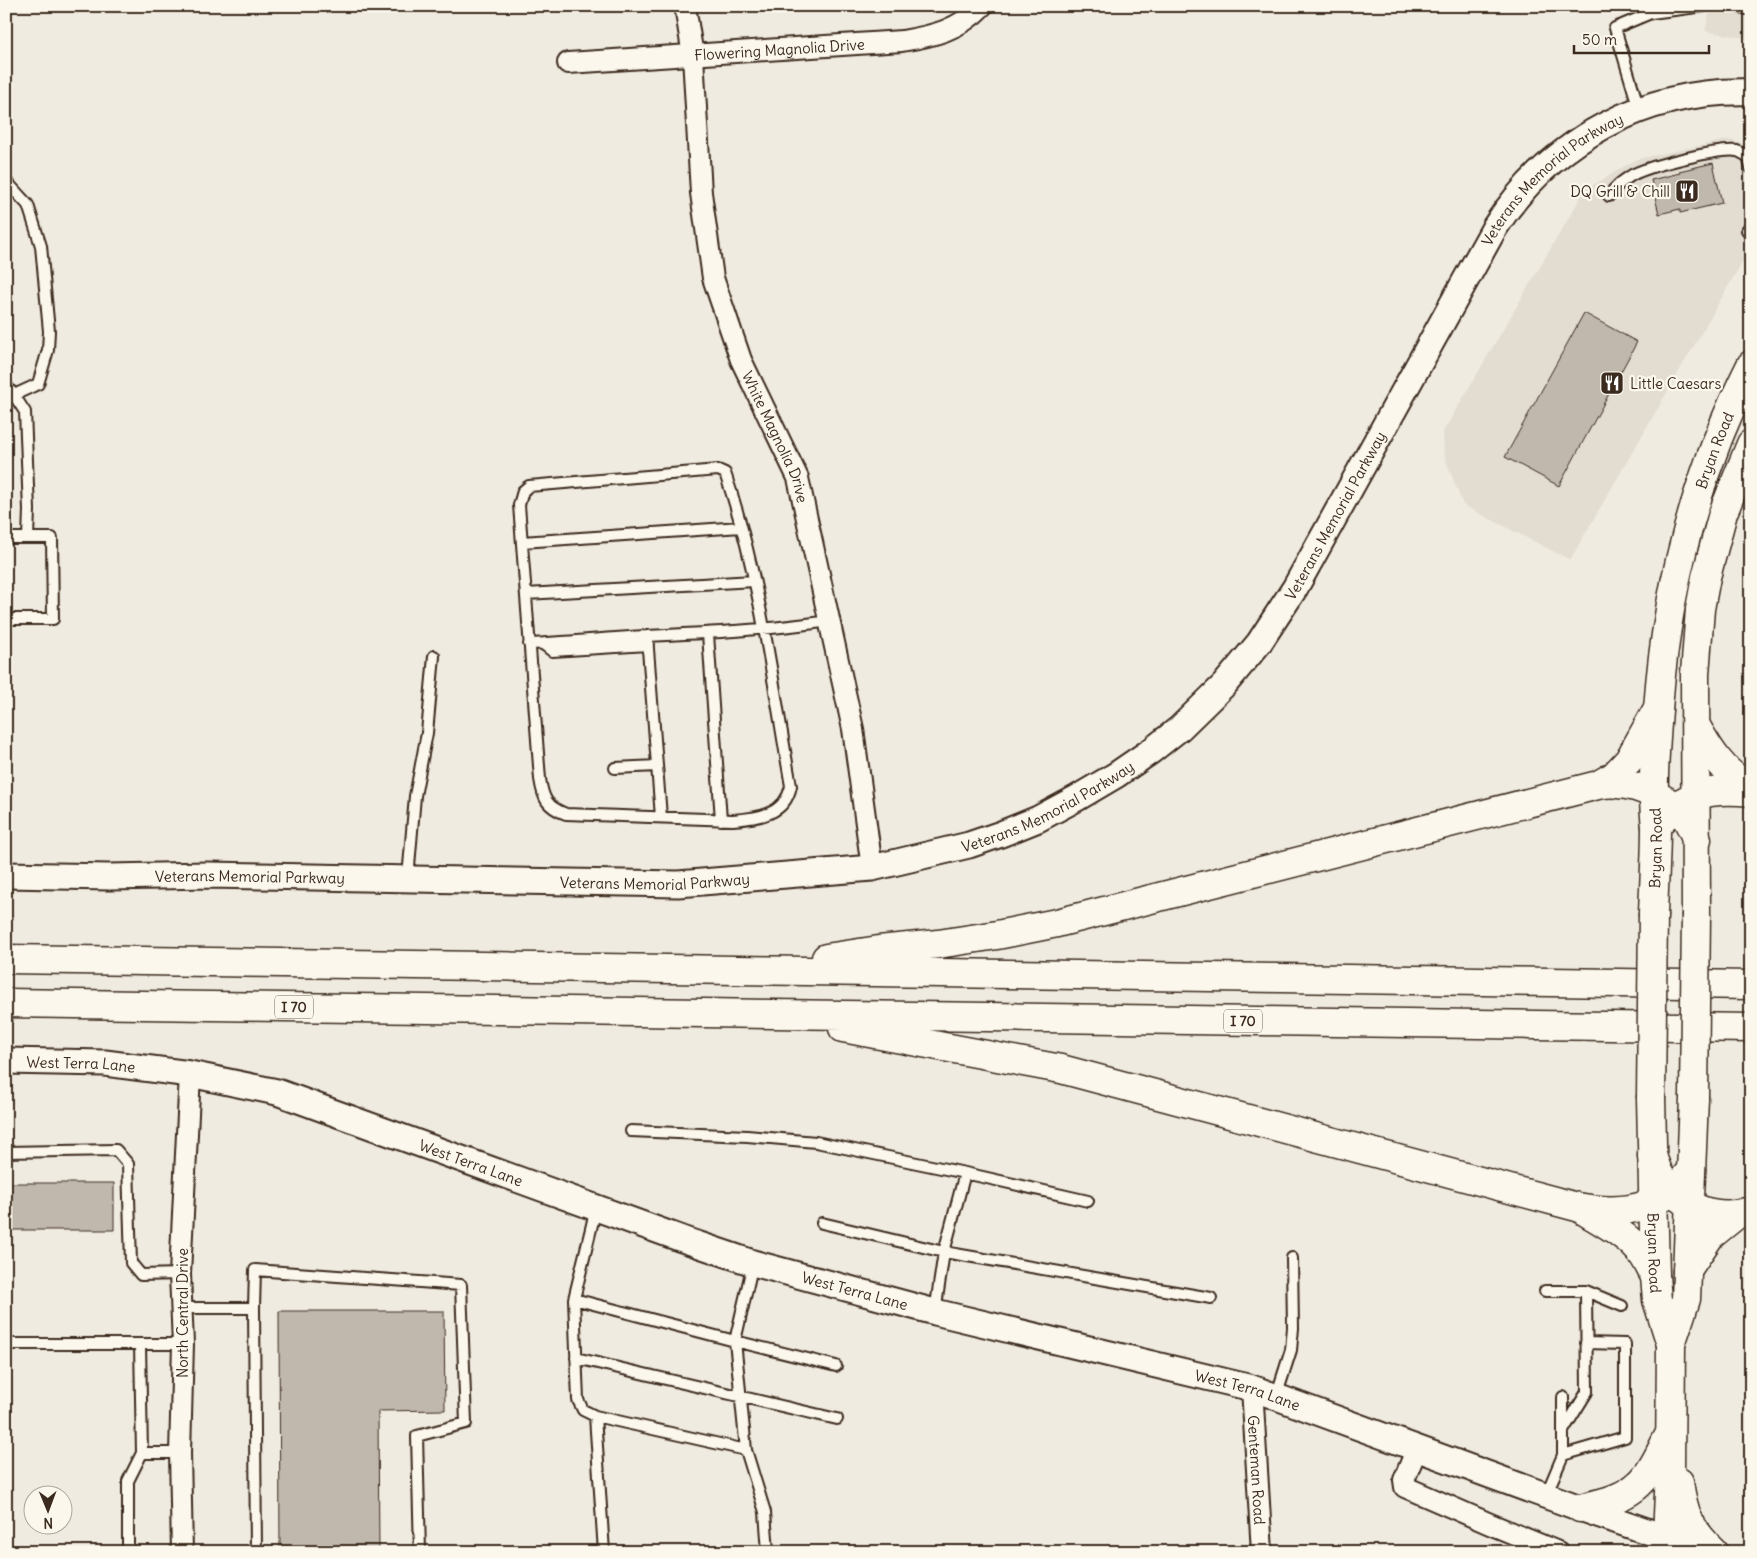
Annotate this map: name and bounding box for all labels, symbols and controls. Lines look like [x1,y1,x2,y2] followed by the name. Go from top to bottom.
[1574,22,1710,54] scale bar
[1582,30,1617,49] text: 50 m
[694,34,865,64] street label: Flowering Magnolia Drive
[1477,108,1626,249] street label: Veterans Memorial Parkway
[1674,178,1700,204] restaurant icon: DQ Grill & Chill
[1570,182,1670,201] place label: DQ Grill & Chill
[738,368,813,504] street label: White Magnolia Drive
[1599,370,1625,396] restaurant icon: Little Caesars
[1630,374,1721,393] place label: Little Caesars
[1691,409,1737,491] street label: Bryan Road
[1280,428,1390,603] street label: Veterans Memorial Parkway
[959,756,1137,856] street label: Veterans Memorial Parkway
[1645,807,1666,889] street label: Bryan Road
[155,865,345,887] street label: Veterans Memorial Parkway
[560,869,750,894] street label: Veterans Memorial Parkway
[275,996,313,1019] road number: I 70
[1224,1009,1262,1032] road number: I 70
[26,1052,137,1076] street label: West Terra Lane
[416,1135,526,1190] street label: West Terra Lane
[1644,1212,1666,1294] street label: Bryan Road
[173,1248,192,1378] street label: North Central Drive
[800,1267,910,1314] street label: West Terra Lane
[1193,1365,1303,1414] street label: West Terra Lane
[1244,1415,1270,1525] street label: Genteman Road
[22,1486,72,1536] north arrow
[43,1514,53,1532] text: N

